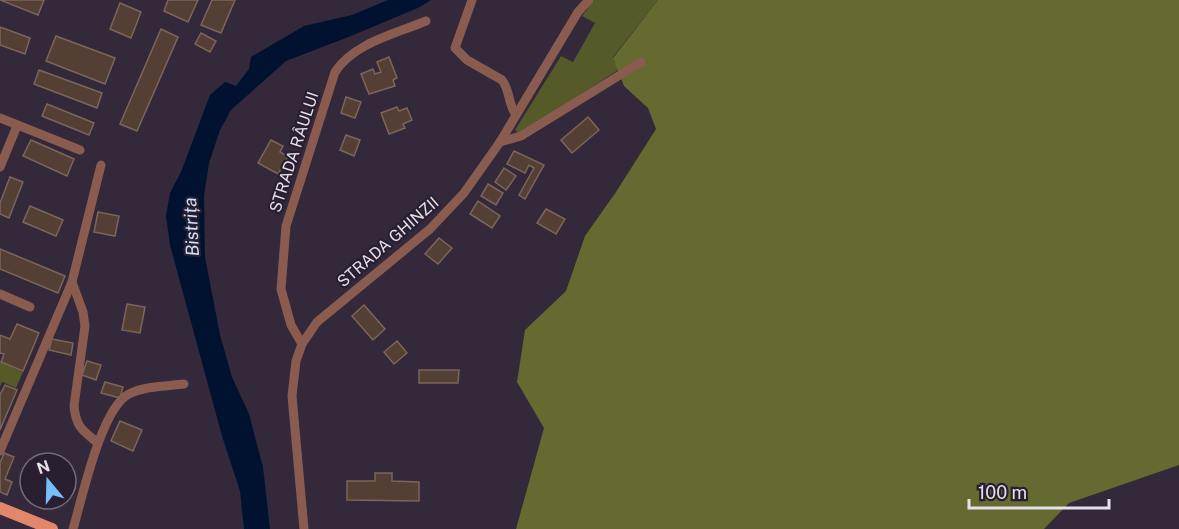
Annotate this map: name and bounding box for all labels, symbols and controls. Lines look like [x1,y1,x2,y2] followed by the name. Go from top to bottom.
[265,89,322,215] street label: STRADA RÂULUI
[333,193,443,291] street label: STRADA GHINZII
[179,197,203,257] water label: Bistrița
[18,451,78,511] north arrow
[34,456,52,478] text: N
[969,472,1108,510] scale bar
[978,482,1027,503] text: 100 m

